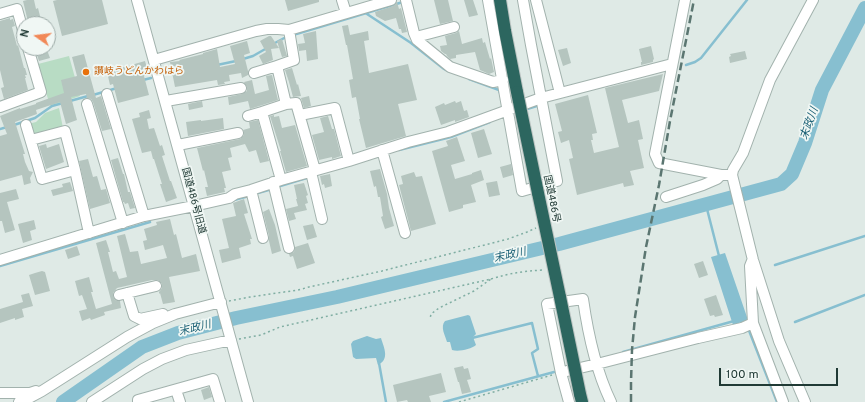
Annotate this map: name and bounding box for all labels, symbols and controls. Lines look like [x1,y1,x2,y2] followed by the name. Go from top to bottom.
[16,16,56,56] north arrow
[18,28,33,39] text: N
[94,66,184,78] place label: 讃岐うどんかわはら
[81,67,91,77] marker: 讃岐うどんかわはら
[798,106,822,142] water label: 末政川
[178,166,208,236] street label: 国道486号旧道
[540,174,562,224] street label: 国道486号
[492,246,528,266] water label: 末政川
[177,319,213,339] water label: 末政川
[721,360,840,386] scale bar
[726,367,759,383] text: 100 m

